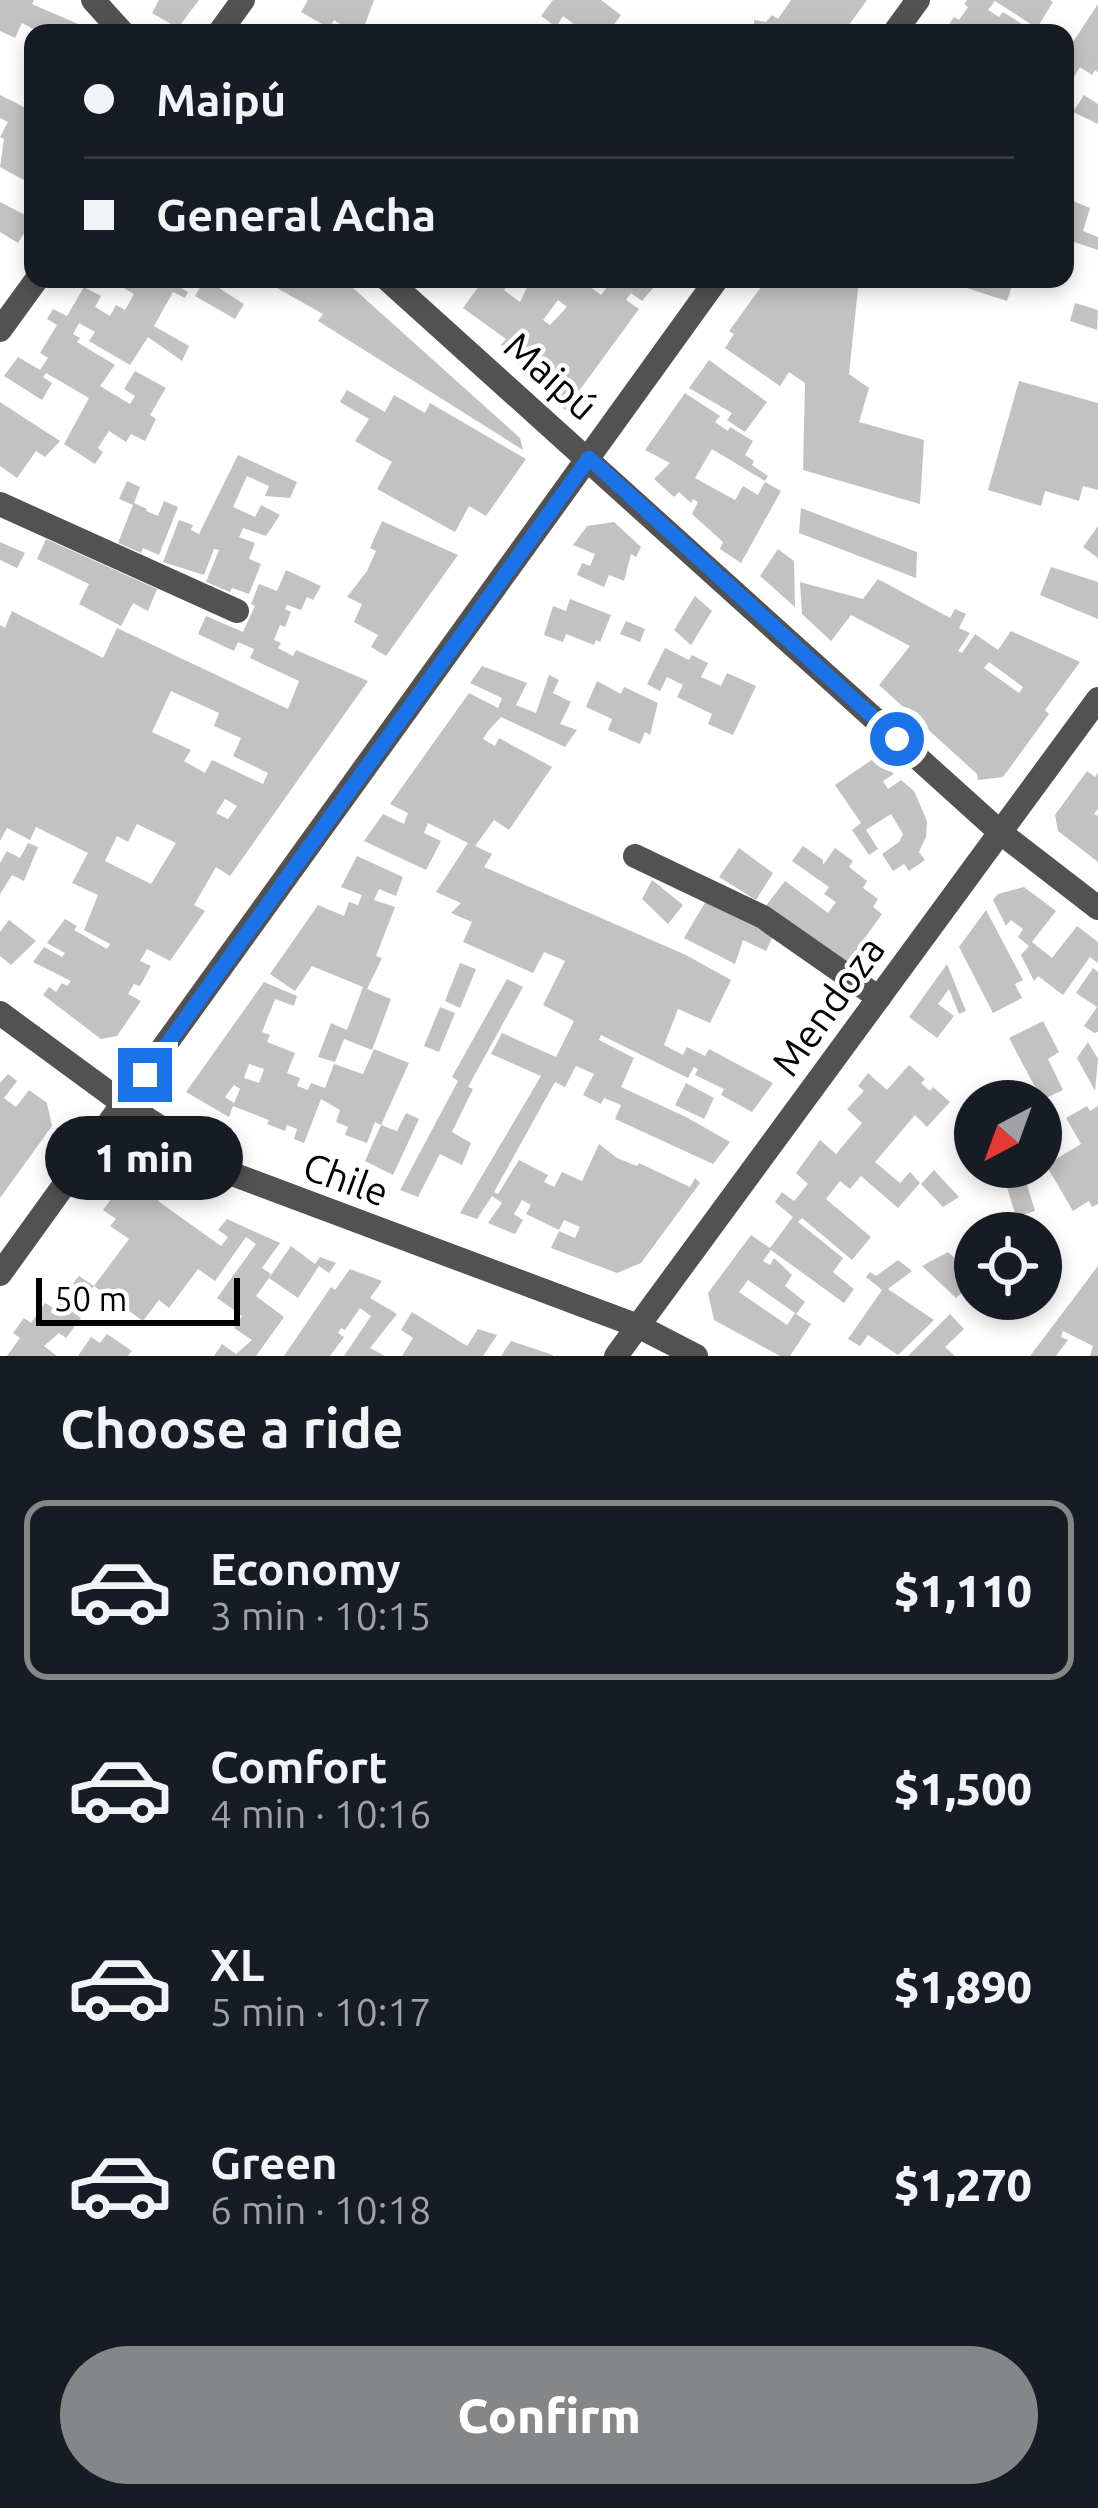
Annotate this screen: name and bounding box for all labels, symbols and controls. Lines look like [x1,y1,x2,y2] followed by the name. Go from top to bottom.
[156,74,286,125] text: Maipú
[156,189,436,240] text: General Acha
[497,323,606,428] street label: Maipú
[870,712,924,766] route start
[763,928,892,1083] street label: Mendoza
[118,1048,172,1102] route end
[954,1080,1062,1188] north arrow
[954,1080,1062,1320] map controls
[46,1117,244,1201] callout: 1 min
[94,1136,194,1179] text: 1 min
[298,1143,395,1214] street label: Chile
[954,1212,1062,1320] button: locate
[36,1272,240,1325] scale bar
[54,1280,127,1317] text: 50 m
[60,1398,403,1458] text: Choose a ride
[66,1536,174,1644] icon: car
[210,1543,401,1594] text: Economy
[894,1565,1032,1616] text: $1,110
[210,1594,431,1637] text: 3 min · 10:15
[66,1734,174,1842] icon: car
[210,1741,387,1792] text: Comfort
[894,1763,1032,1814] text: $1,500
[210,1792,431,1835] text: 4 min · 10:16
[66,1932,174,2040] icon: car
[210,1939,264,1990] text: XL
[894,1961,1032,2012] text: $1,890
[210,1990,431,2033] text: 5 min · 10:17
[66,2130,174,2238] icon: car
[210,2137,337,2188] text: Green
[894,2159,1032,2210] text: $1,270
[210,2188,431,2231] text: 6 min · 10:18
[60,2346,1038,2484] button: Confirm

